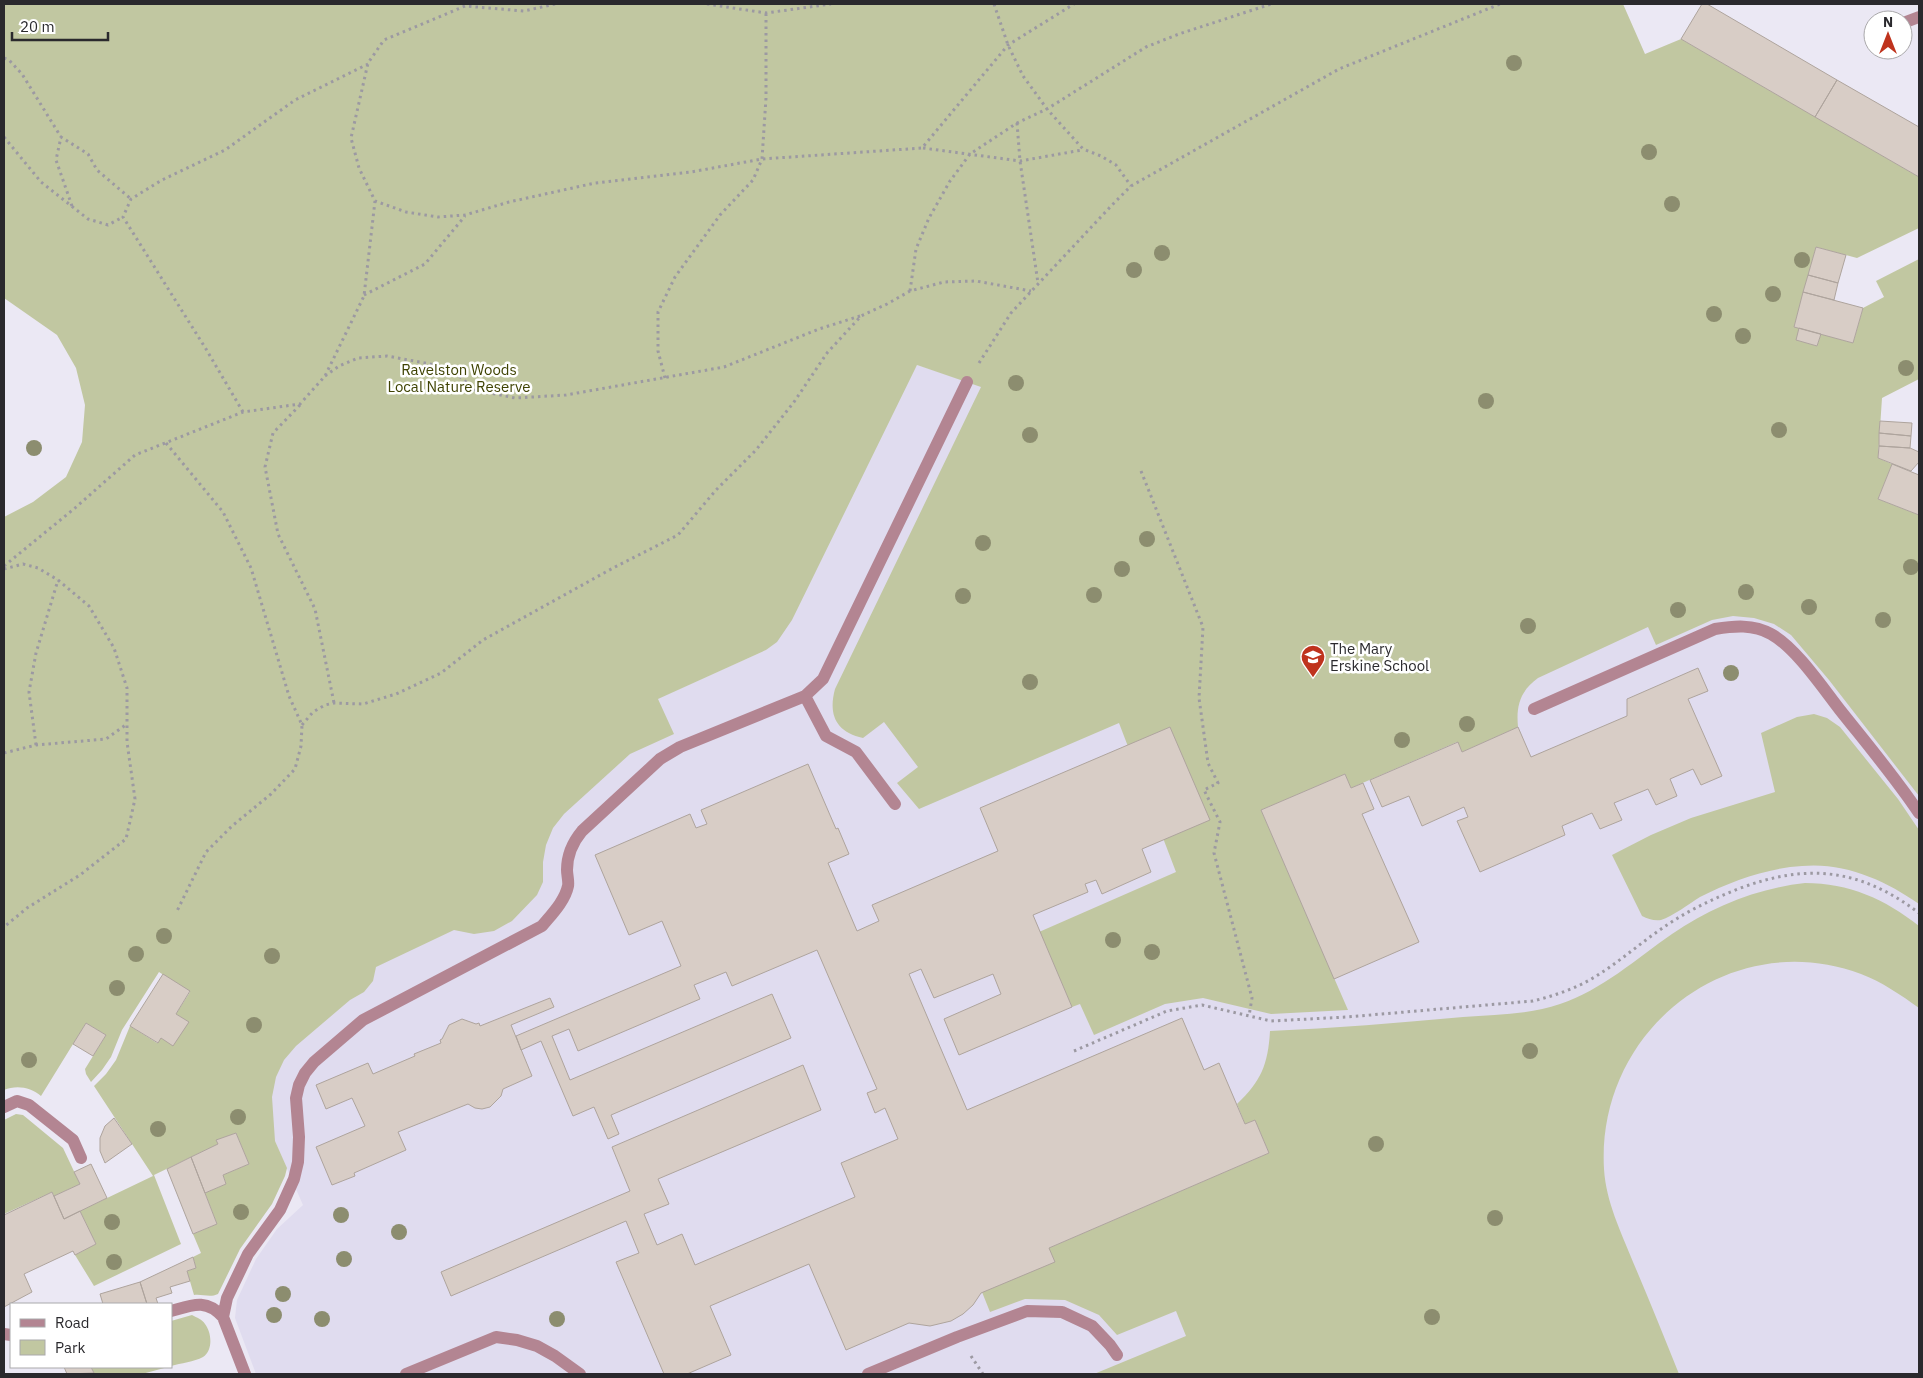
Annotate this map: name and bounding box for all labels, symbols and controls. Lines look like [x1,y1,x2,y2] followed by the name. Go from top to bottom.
[12,10,109,42] scale bar
[1863,10,1913,60] north arrow
[1883,13,1893,31] text: N
[20,17,55,36] text: 20 m
[388,360,530,396] park label: Ravelston Woods Local Nature Reserve
[1330,639,1429,675] place label: The Mary Erskine School
[1300,644,1326,678] school or university icon: The Mary Erskine School
[10,1303,172,1368] legend
[55,1313,90,1332] text: Road
[55,1338,85,1357] text: Park

